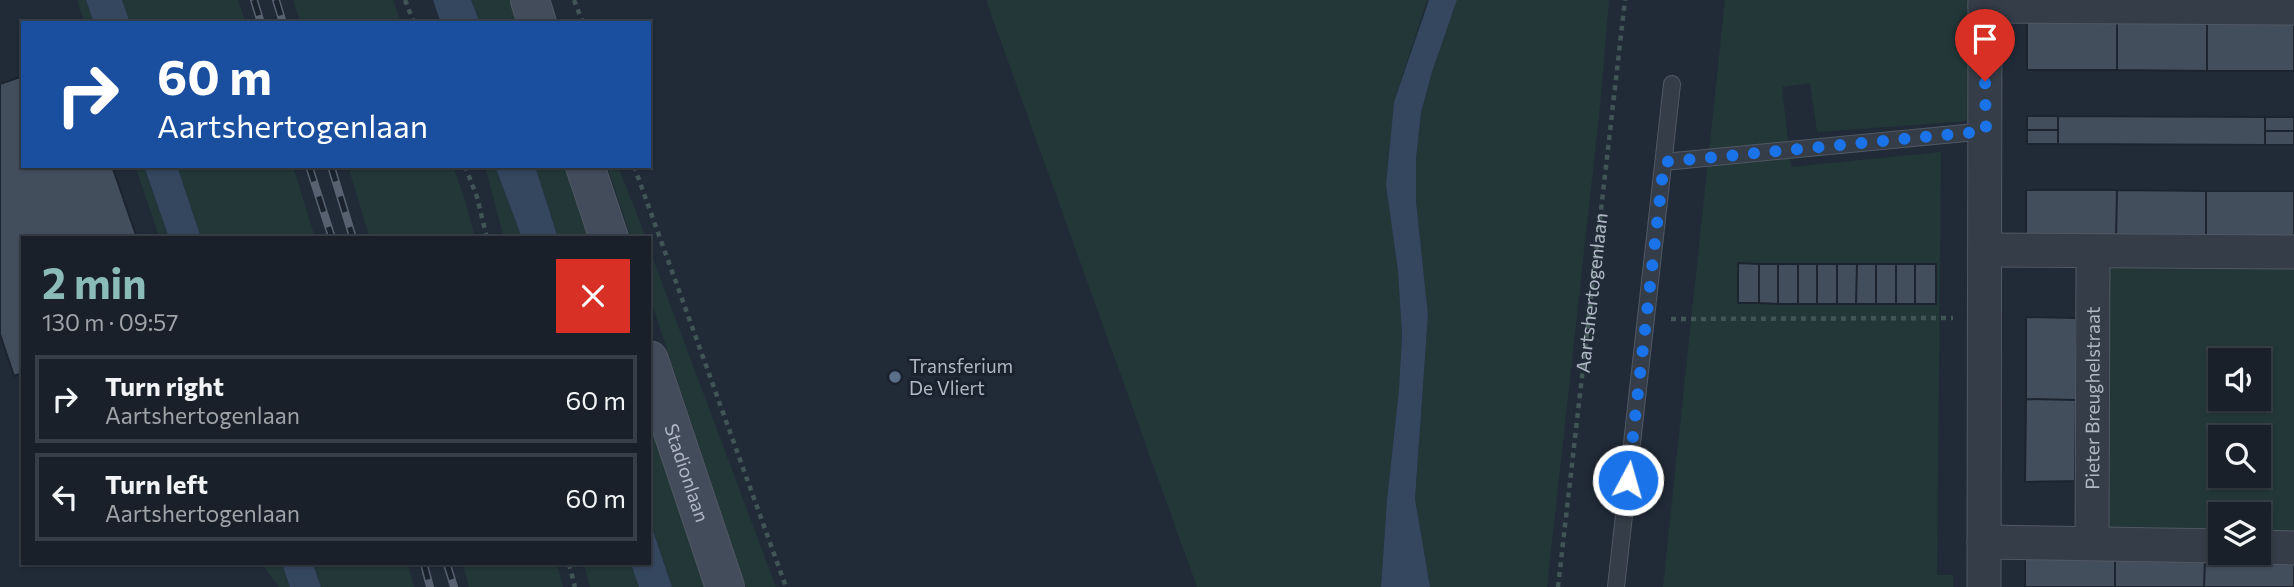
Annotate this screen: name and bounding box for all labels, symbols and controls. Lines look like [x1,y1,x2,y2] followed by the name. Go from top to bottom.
[1955,9,2015,81] pin
[1966,20,2004,58] icon: arrive
[157,45,272,105] text: 60 m
[42,49,133,140] icon: right
[157,105,428,145] text: Aartshertogenlaan
[1571,212,1612,374] street label: Aartshertogenlaan
[42,256,147,308] text: 2 min
[556,259,630,333] button: close
[2080,306,2104,490] street label: Pieter Breughelstraat
[42,308,178,336] text: 130 m · 09:57
[2208,348,2271,565] map controls
[2208,348,2271,411] button: sound
[909,354,1013,399] place label: Transferium De Vliert
[887,369,903,385] marker: Transferium De Vliert
[105,370,224,401] text: Turn right
[46,380,84,418] icon: right
[566,384,626,415] text: 60 m
[105,401,300,429] text: Aartshertogenlaan
[660,420,714,525] street label: Stadionlaan
[2208,425,2271,488] button: search
[1591,443,1665,517] position arrow
[105,468,208,499] text: Turn left
[46,478,84,516] icon: left
[566,482,626,513] text: 60 m
[105,499,300,527] text: Aartshertogenlaan
[2208,502,2271,565] button: layers

